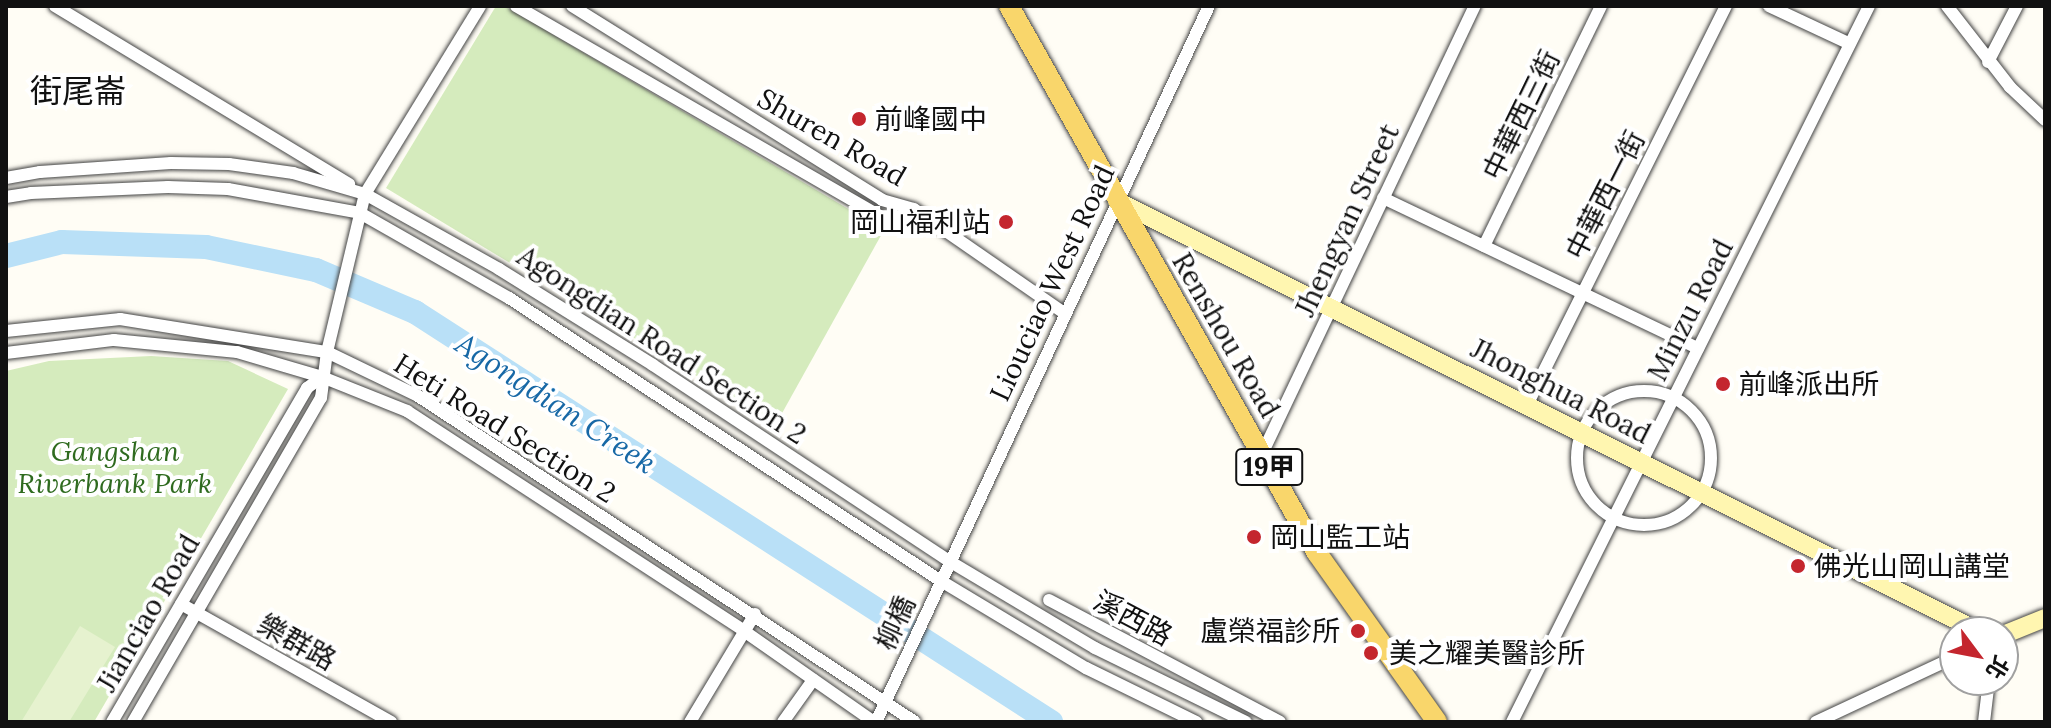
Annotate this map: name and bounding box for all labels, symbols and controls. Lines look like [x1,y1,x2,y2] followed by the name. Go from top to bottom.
[1475,45,1567,185] street label: 中華西三街
[30,72,126,110] district label: 街尾崙
[752,81,912,193] street label: Shuren Road
[875,102,987,136] place label: 前峰國中
[850,110,868,128] marker: 前峰國中
[1288,118,1406,322] street label: Jhengyan Street
[1558,125,1652,265] street label: 中華西一街
[983,160,1121,406] street label: Liouciao West Road
[850,205,990,239] place label: 岡山福利站
[997,213,1015,231] marker: 岡山福利站
[1640,234,1740,386] street label: Minzu Road
[511,239,813,451] street label: Agongdian Road Section 2
[1165,247,1287,423] street label: Renshou Road
[449,325,663,481] water label: Agongdian Creek
[1466,331,1656,451] street label: Jhonghua Road
[388,346,622,510] street label: Heti Road Section 2
[1739,367,1879,401] place label: 前峰派出所
[1714,375,1732,393] marker: 前峰派出所
[18,434,212,500] park label: Gangshan Riverbank Park
[1235,445,1303,489] road number: 19甲
[1270,520,1410,554] place label: 岡山監工站
[1245,528,1263,546] marker: 岡山監工站
[90,529,206,697] street label: Jianciao Road
[1814,549,2010,583] place label: 佛光山岡山講堂
[1789,557,1807,575] marker: 佛光山岡山講堂
[1088,583,1178,653] street label: 溪西路
[868,591,922,655] street label: 柳橋
[252,607,342,677] street label: 樂群路
[1200,614,1340,648] place label: 盧榮福診所
[1939,616,2019,696] north arrow
[1347,620,1369,642] marker: 盧榮福診所
[1389,636,1585,670] place label: 美之耀美醫診所
[1360,642,1382,664] marker: 美之耀美醫診所
[1980,651,2015,684] text: 北

